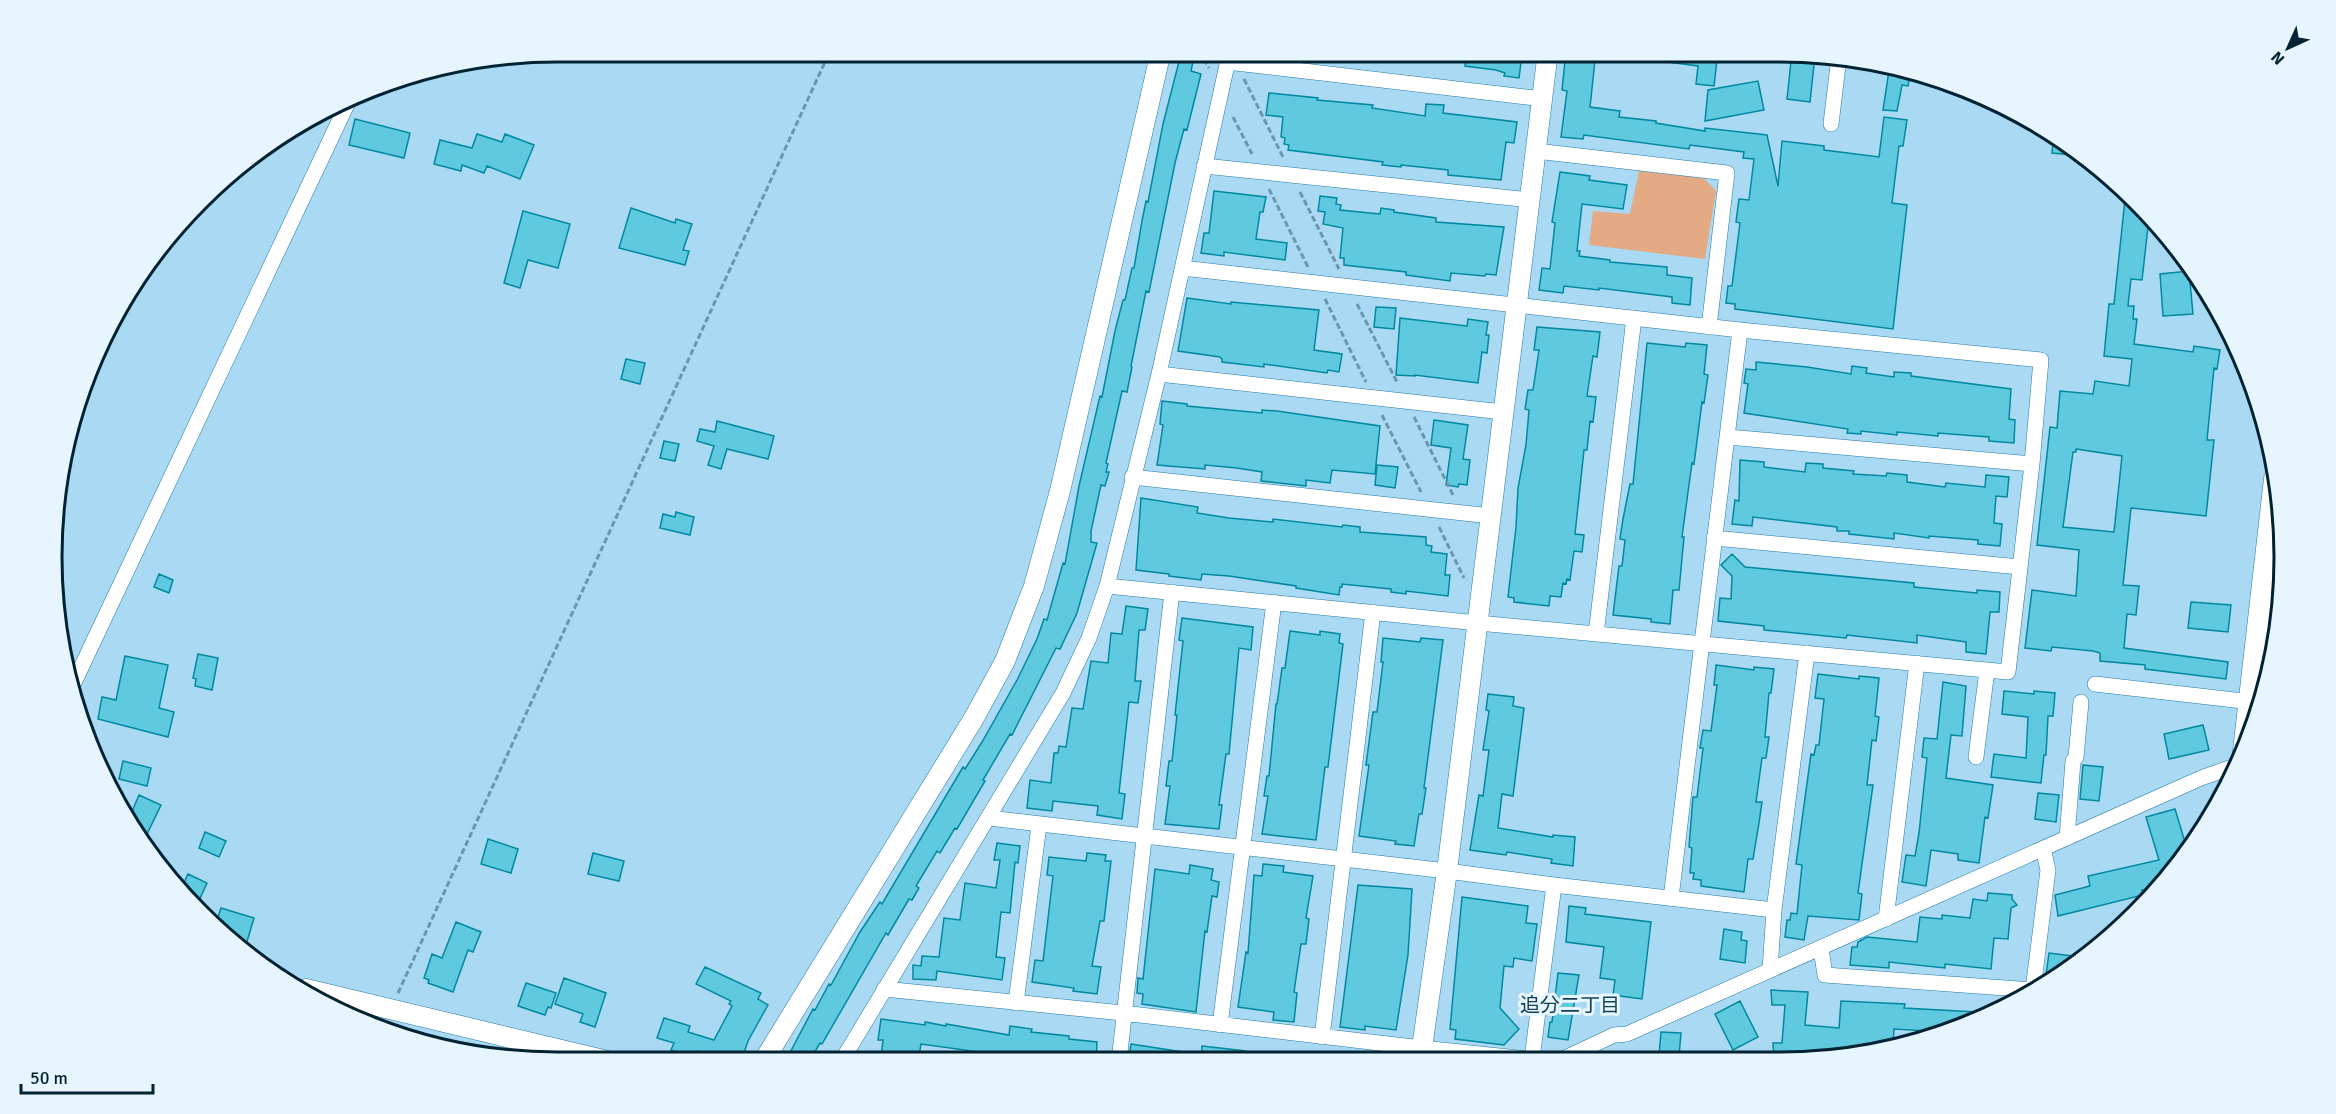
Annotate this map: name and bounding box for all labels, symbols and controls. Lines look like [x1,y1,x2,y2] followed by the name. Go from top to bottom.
[2258,18,2318,78] north arrow
[2267,47,2289,69] text: N
[1520,993,1620,1018] district label: 追分二丁目
[21,1057,153,1095] scale bar
[30,1067,68,1089] text: 50 m

